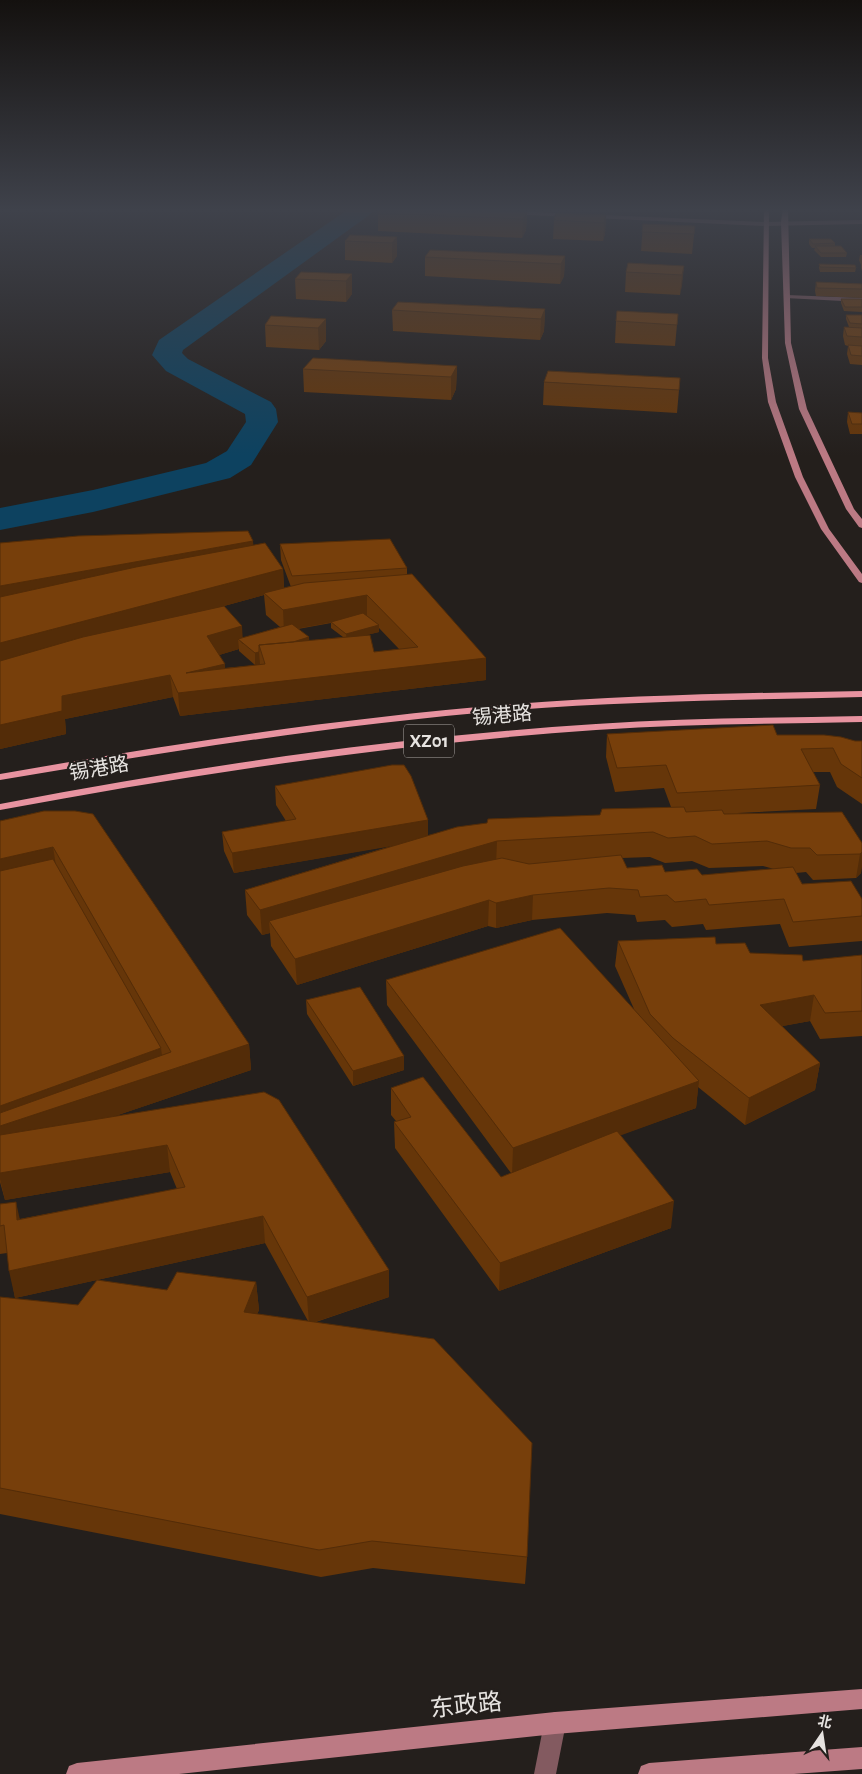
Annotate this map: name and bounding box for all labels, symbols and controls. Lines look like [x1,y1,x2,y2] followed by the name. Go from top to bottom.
[471,702,533,729] street label: 锡港路
[404,724,454,758] road number: XZ01
[68,753,130,784] street label: 锡港路
[429,1688,503,1722] street label: 东政路
[797,1709,847,1759] north arrow
[816,1713,833,1731] text: 北

